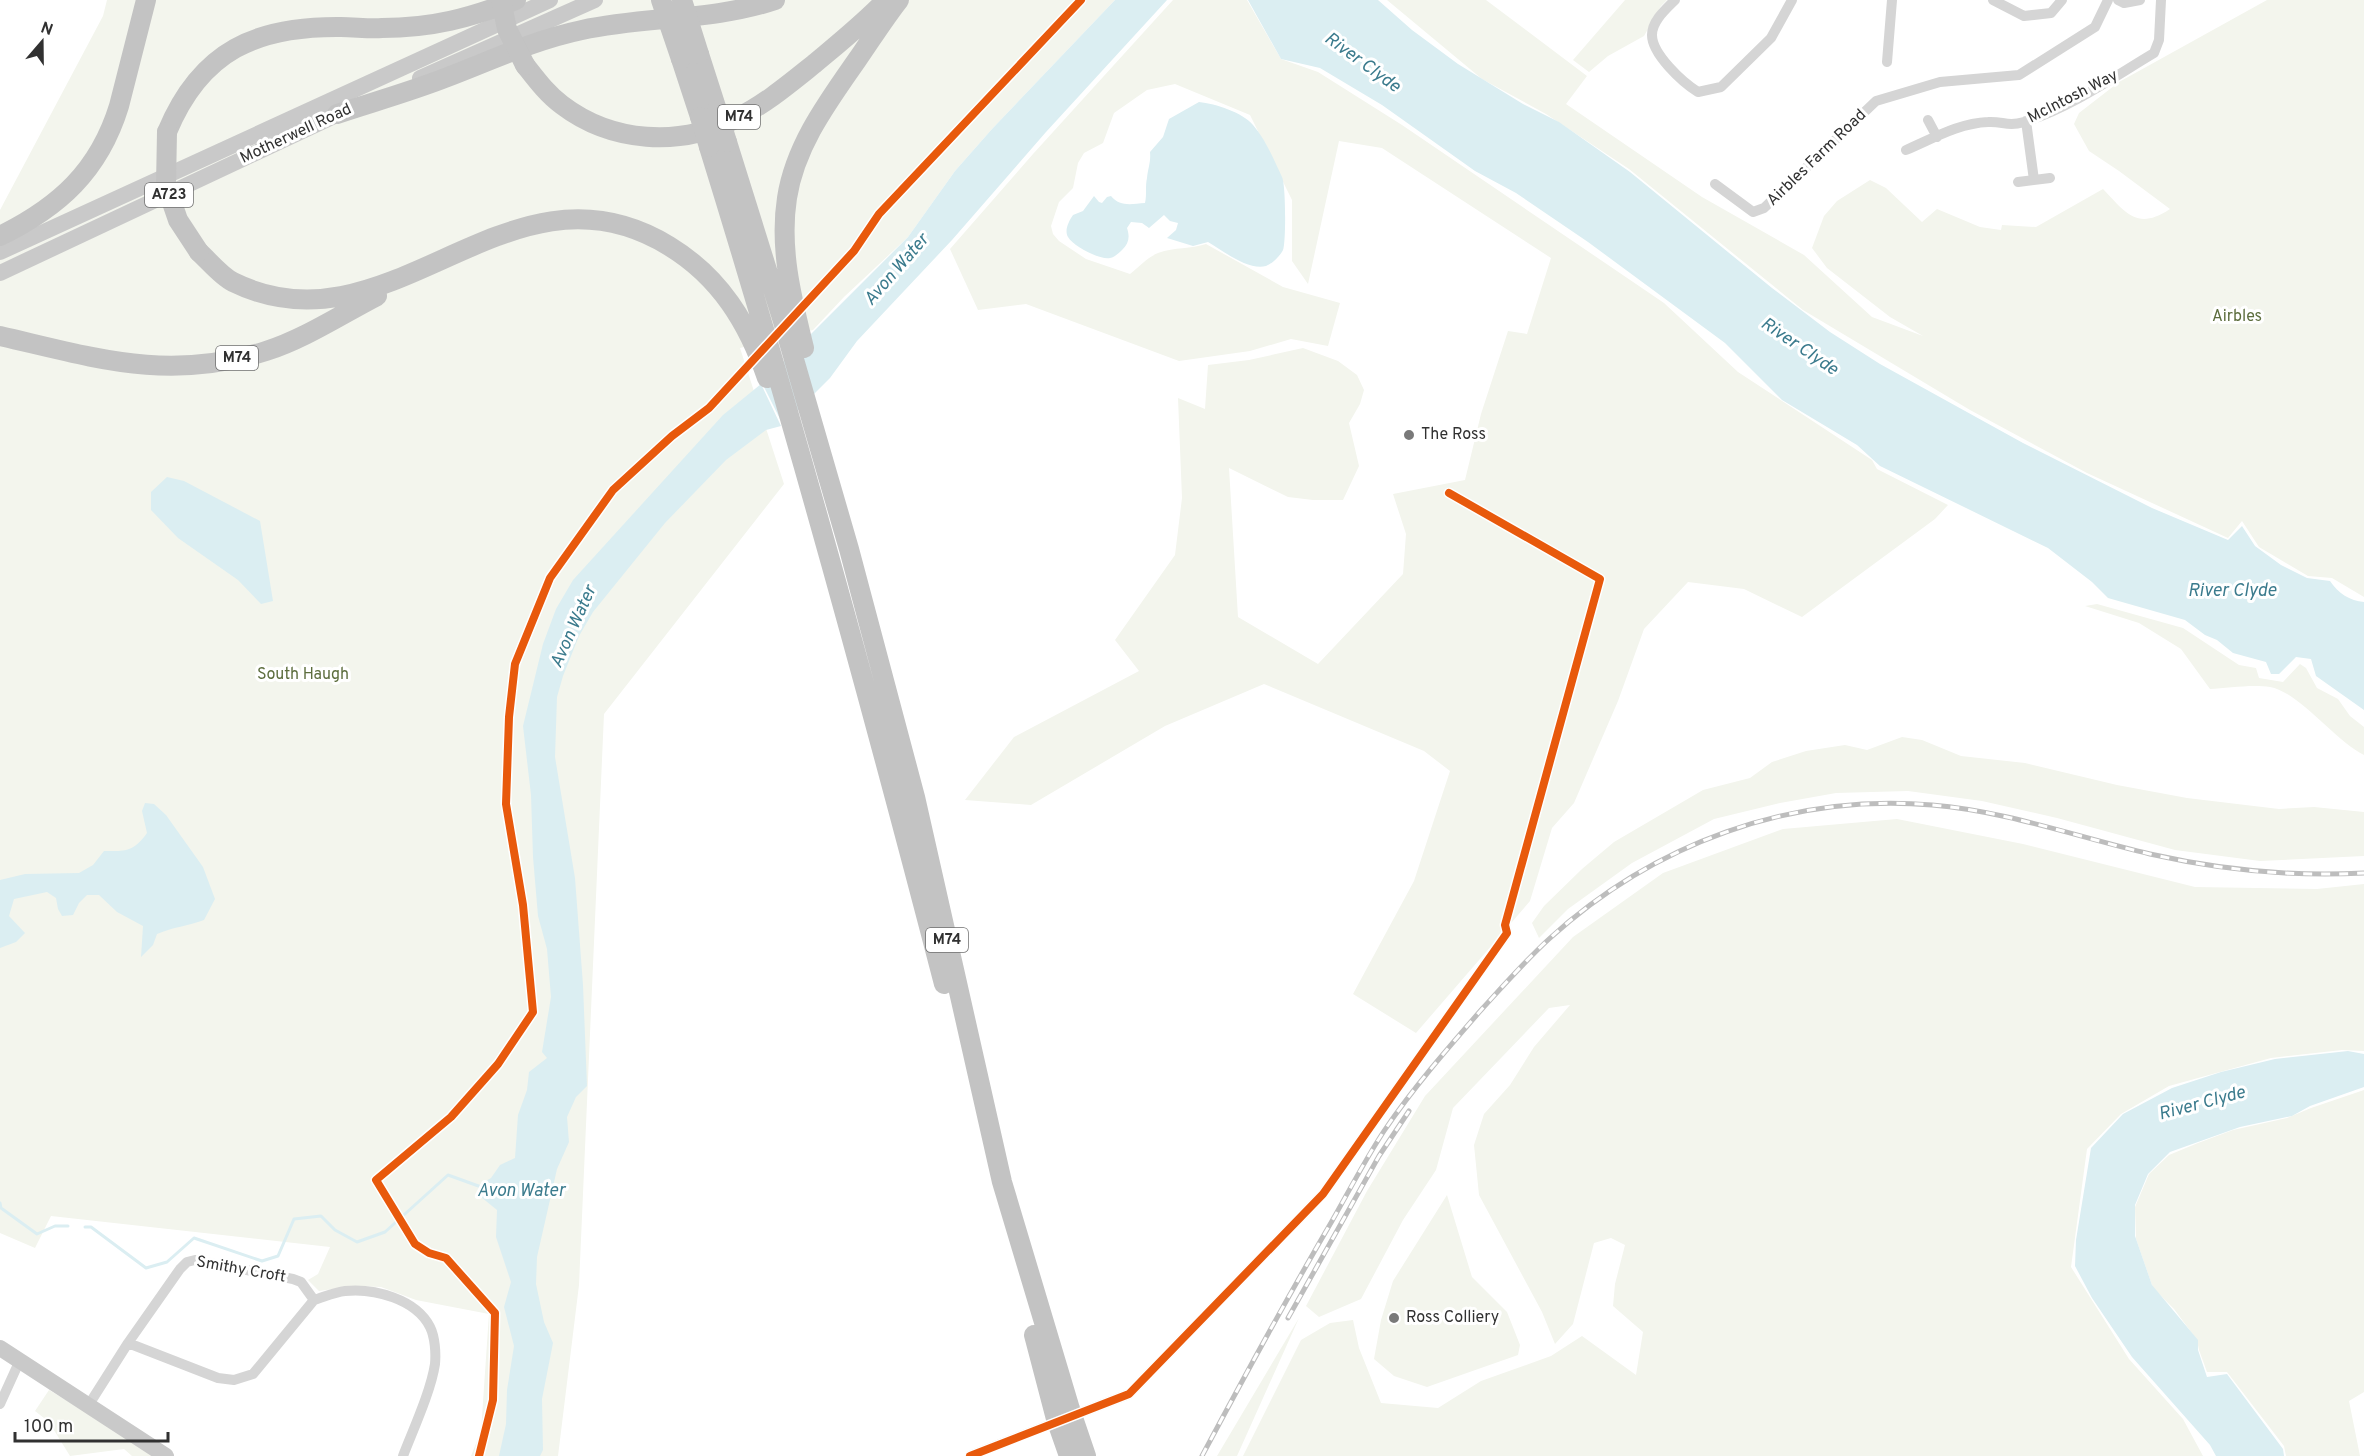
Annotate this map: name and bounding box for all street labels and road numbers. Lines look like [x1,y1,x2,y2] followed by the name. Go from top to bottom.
[2025,66,2121,128] street label: McIntosh Way
[237,99,355,169] street label: Motherwell Road
[718,105,760,129] road number: M74
[1763,105,1871,211] street label: Airbles Farm Road
[145,183,193,207] road number: A723
[216,346,258,370] road number: M74
[926,928,968,952] road number: M74
[195,1252,287,1288] street label: Smithy Croft

